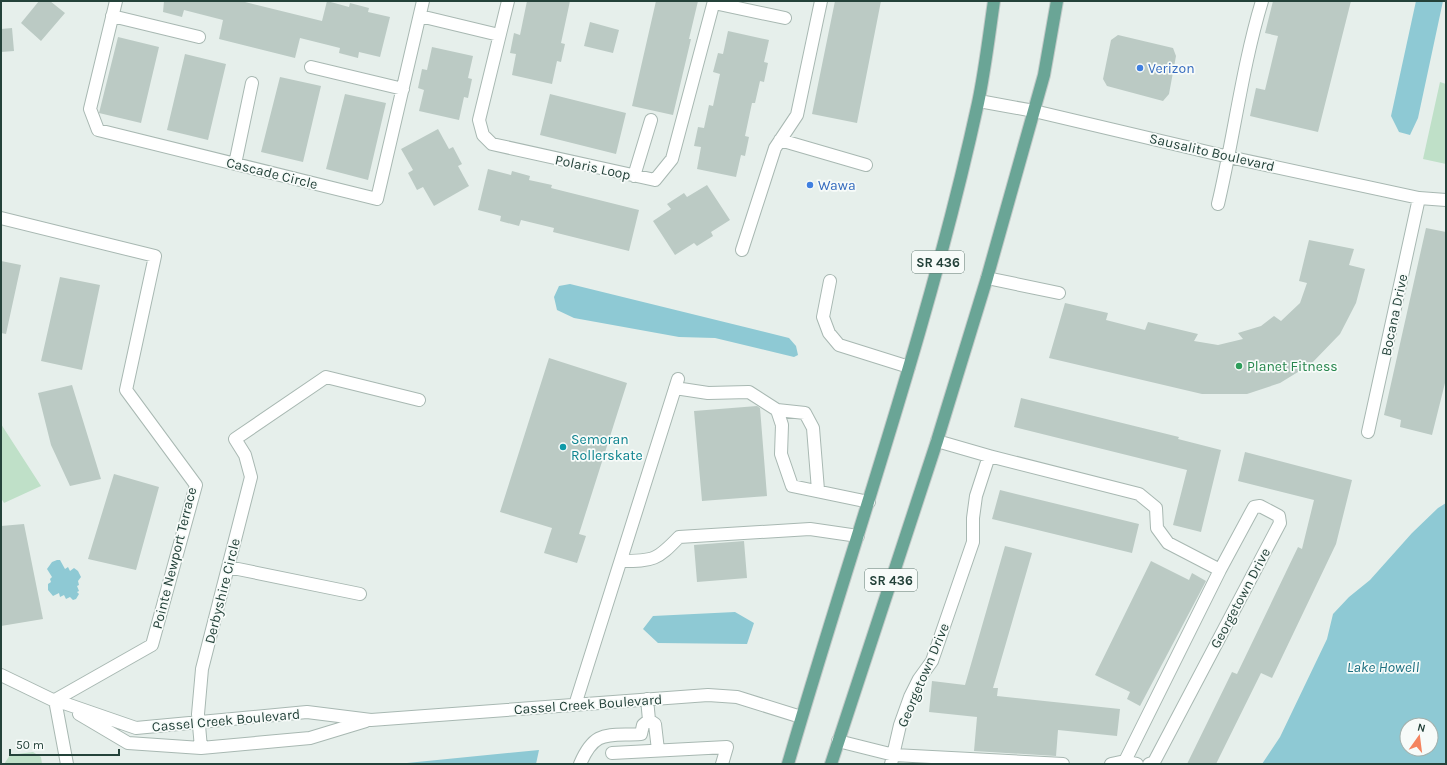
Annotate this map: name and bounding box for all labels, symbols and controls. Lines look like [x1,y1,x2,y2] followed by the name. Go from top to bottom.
[1148,60,1195,77] place label: Verizon
[1135,63,1145,73] marker: Verizon
[1148,130,1276,175] street label: Sausalito Boulevard
[553,151,632,184] street label: Polaris Loop
[224,154,319,193] street label: Cascade Circle
[818,177,856,194] place label: Wawa
[805,180,815,190] marker: Wawa
[912,251,964,273] road number: SR 436
[1377,273,1411,358] street label: Bocana Drive
[1247,358,1338,375] place label: Planet Fitness
[1234,361,1244,371] marker: Planet Fitness
[571,431,643,464] place label: Semoran Rollerskate
[558,442,568,452] marker: Semoran Rollerskate
[149,485,200,631] street label: Pointe Newport Terrace
[201,537,244,646] street label: Derbyshire Circle
[1207,545,1274,651] street label: Georgetown Drive
[865,569,917,591] road number: SR 436
[894,621,953,730] street label: Georgetown Drive
[1347,658,1419,676] water label: Lake Howell
[513,691,663,718] street label: Cassel Creek Boulevard
[151,706,301,735] street label: Cassel Creek Boulevard
[1399,717,1439,757] north arrow
[1416,721,1427,735] text: N
[10,731,119,757] scale bar
[16,738,44,752] text: 50 m

